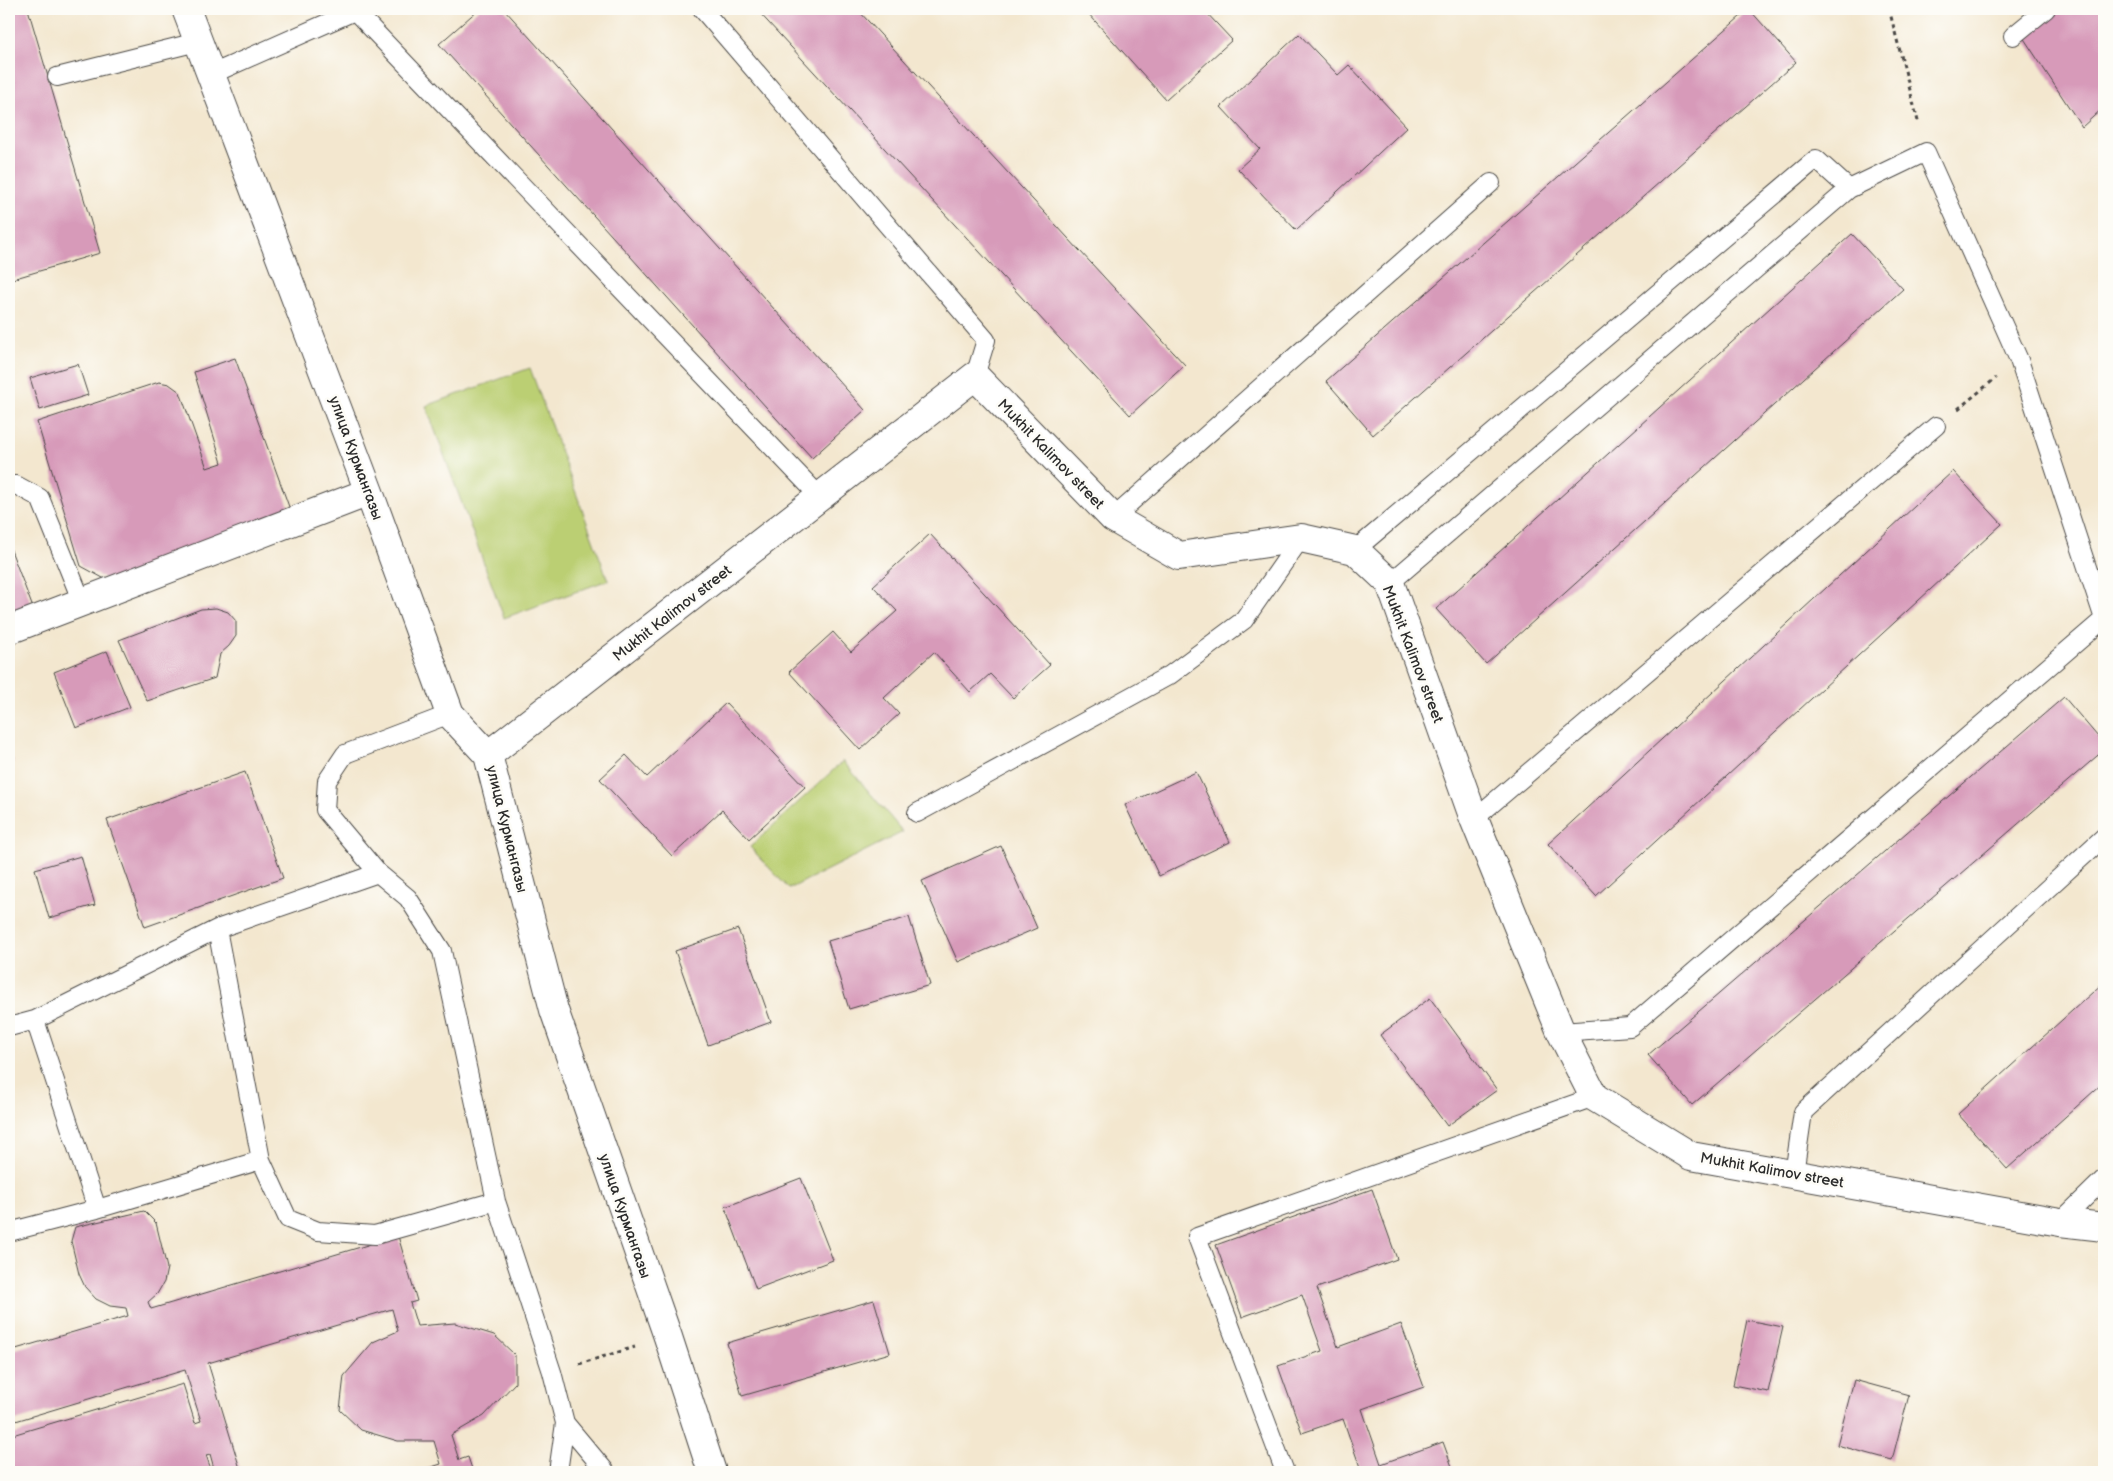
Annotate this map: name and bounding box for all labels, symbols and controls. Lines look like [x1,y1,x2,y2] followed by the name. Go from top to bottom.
[324,394,387,523] street label: улица Курмангазы
[993,395,1108,514] street label: Mukhit Kalimov street
[609,561,736,666] street label: Mukhit Kalimov street
[1378,583,1448,726] street label: Mukhit Kalimov street
[482,764,531,895] street label: улица Курмангазы
[1699,1148,1846,1193] street label: Mukhit Kalimov street
[594,1152,655,1281] street label: улица Курмангазы

